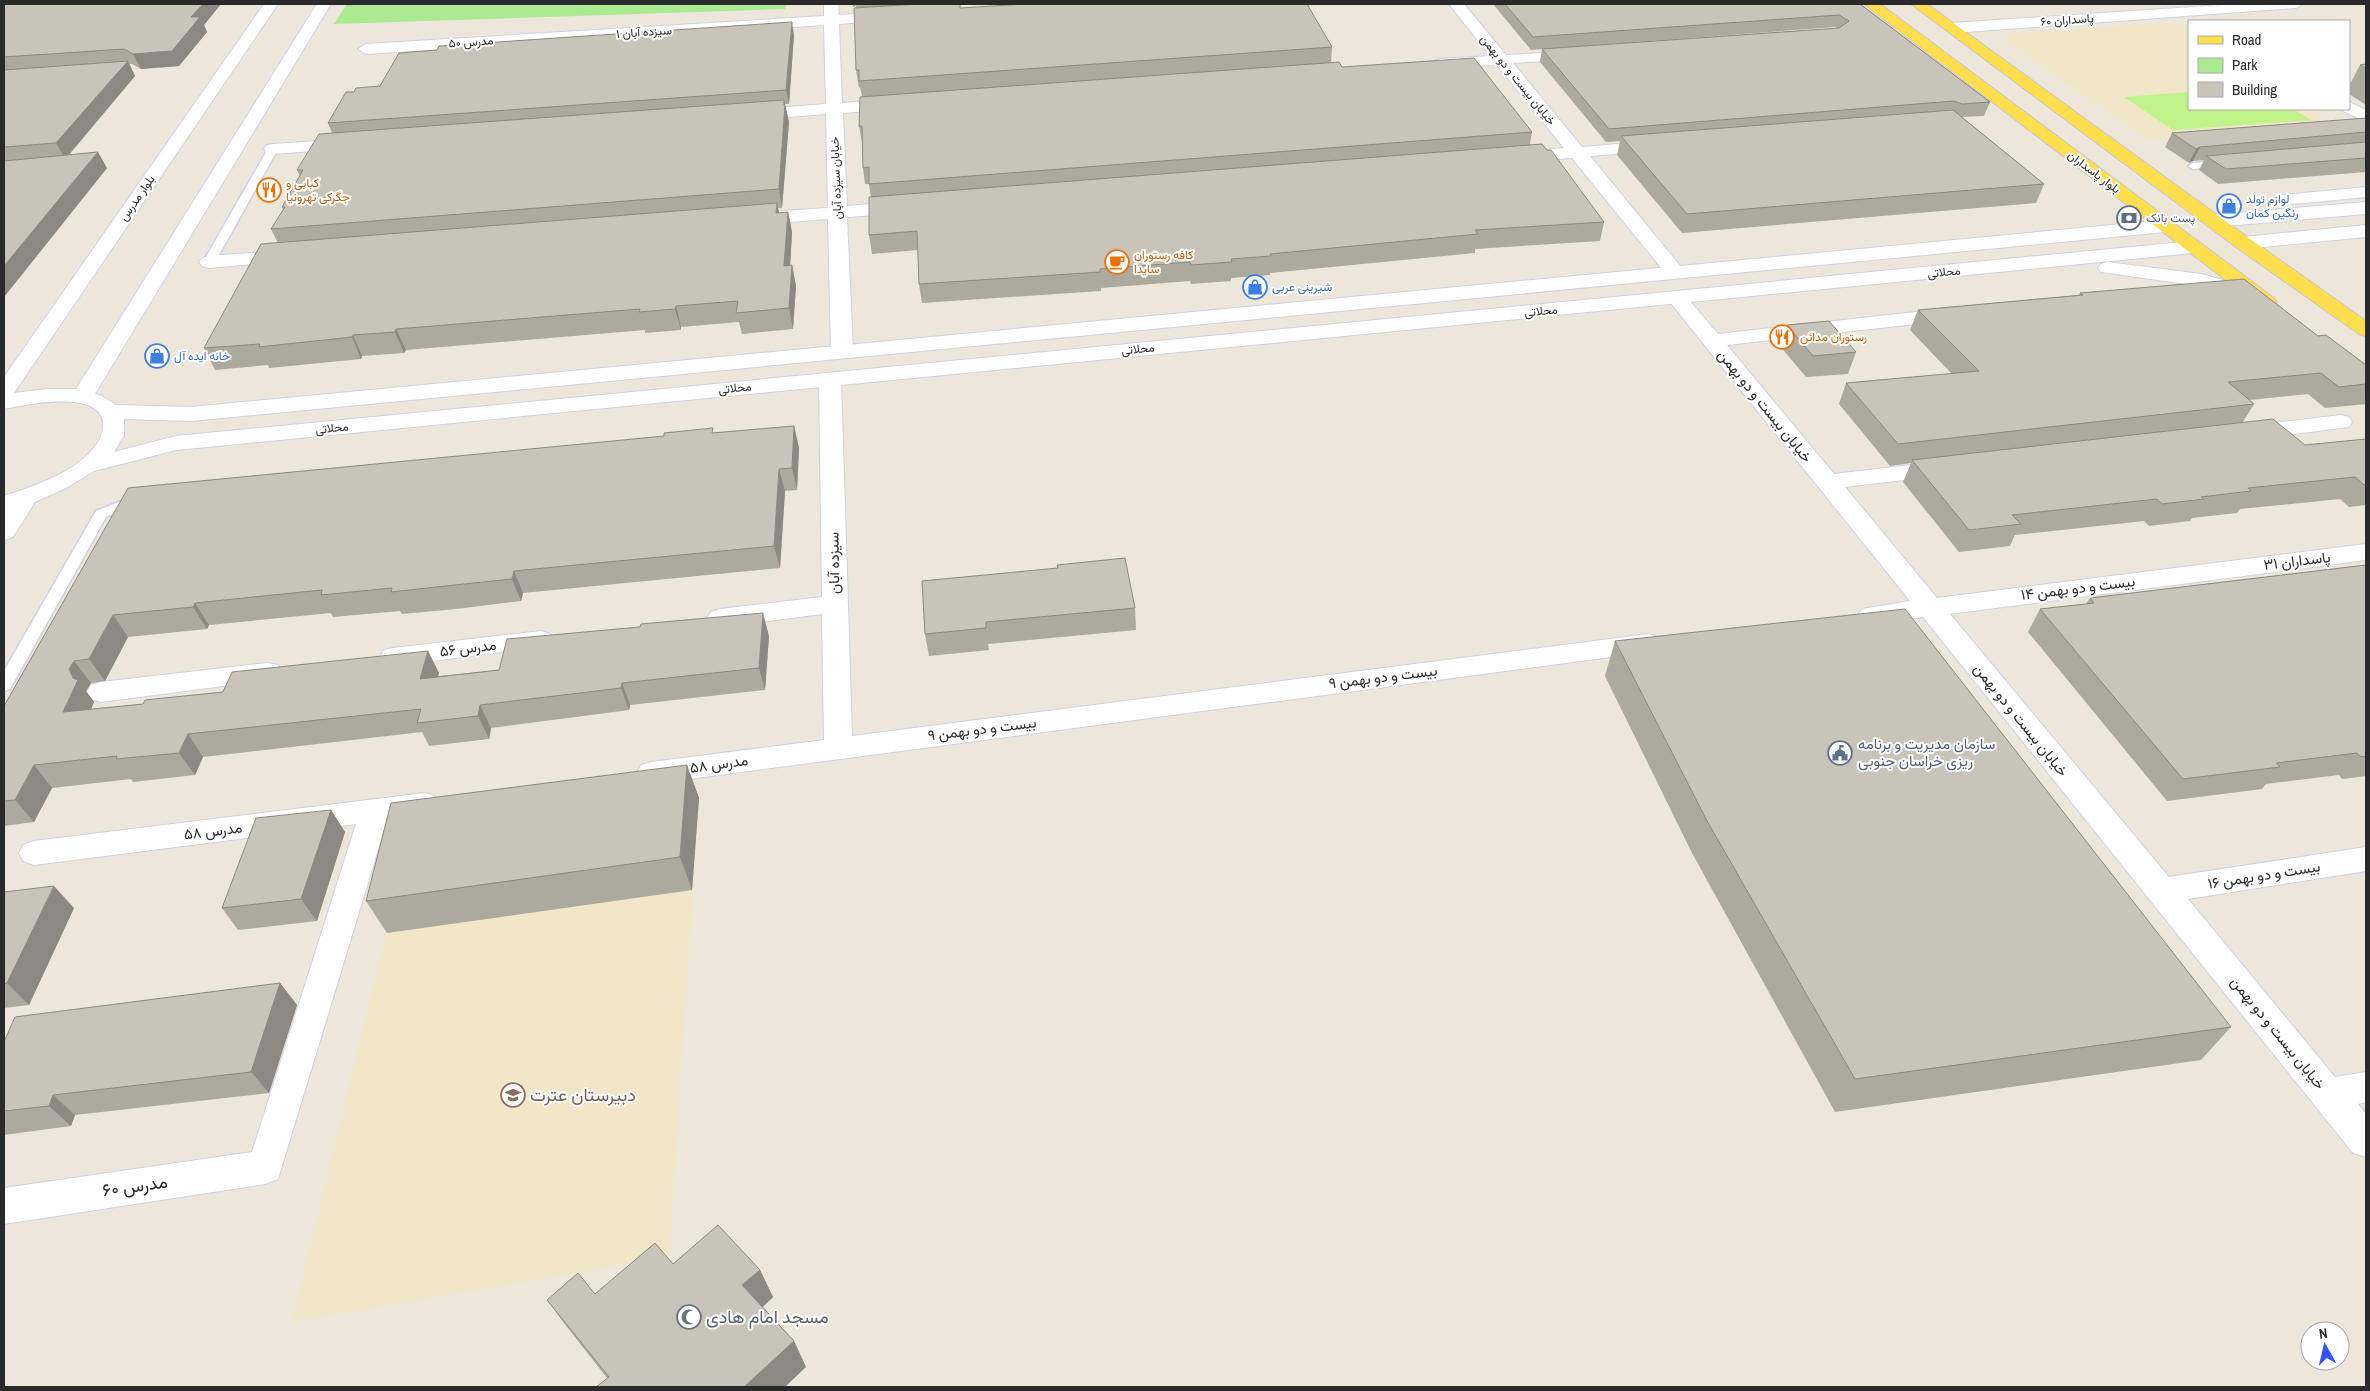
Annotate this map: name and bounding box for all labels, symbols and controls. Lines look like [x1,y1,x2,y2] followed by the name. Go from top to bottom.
[2040,10,2094,30] street label: پاسداران ۶۰
[2188,20,2350,110] legend
[616,22,672,42] street label: سیزده آبان ۱
[2232,29,2261,50] text: Road
[1477,31,1559,129] street label: خیابان بیست و دو بهمن
[448,32,494,52] street label: مدرس ۵۰
[2232,54,2258,75] text: Park
[2232,79,2277,100] text: Building
[827,136,845,220] street label: خیابان سیزده آبان
[2064,147,2124,197] street label: بلوار پاسداران
[115,172,159,224] street label: بلوار مدرس
[286,175,350,205] place label: کبابی و جگرکی تهرونیا
[256,177,282,203] restaurant icon: کبابی و جگرکی تهرونیا
[2246,191,2298,221] place label: لوازم تولد رنگین کمان
[2216,193,2242,219] shop icon: لوازم تولد رنگین کمان
[2116,205,2142,231] bank icon: پست بانک
[2146,210,2195,226] place label: پست بانک
[1134,247,1193,277] place label: کافه رستوران سایدا
[1104,249,1130,275] cafe icon: کافه رستوران سایدا
[1927,262,1961,282] street label: محلاتی
[1242,274,1268,300] shop icon: شیرینی عربی
[1272,279,1332,295] place label: شیرینی عربی
[1524,302,1558,320] street label: محلاتی
[1769,324,1795,350] restaurant icon: رستوران مدائن
[1800,329,1867,345] place label: رستوران مدائن
[1121,340,1155,358] street label: محلاتی
[144,343,170,369] shop icon: خانه ایده آل
[1713,345,1818,467] street label: خیابان بیست و دو بهمن
[174,348,230,364] place label: خانه ایده آل
[718,378,752,398] street label: محلاتی
[315,418,349,438] street label: محلاتی
[822,532,845,594] street label: سیزده آبان
[2262,546,2332,575] street label: پاسداران ۳۱
[2020,570,2136,605] street label: بیست و دو بهمن ۱۴
[438,634,498,661] street label: مدرس ۵۶
[1327,659,1438,694] street label: بیست و دو بهمن ۹
[1969,659,2074,781] street label: خیابان بیست و دو بهمن
[926,711,1037,746] street label: بیست و دو بهمن ۹
[1858,733,1996,771] place label: سازمان مدیریت و برنامه ریزی خراسان جنوبی
[1827,740,1853,766] public building icon: سازمان مدیریت و برنامه ریزی خراسان جنوبی
[688,749,749,778] street label: مدرس ۵۸
[182,817,243,845] street label: مدرس ۵۸
[2206,855,2322,894] street label: بیست و دو بهمن ۱۶
[2226,972,2331,1094] street label: خیابان بیست و دو بهمن
[500,1082,526,1108] school or university icon: دبیرستان عترت
[530,1082,636,1107] place label: دبیرستان عترت
[101,1169,169,1202] street label: مدرس ۶۰
[676,1304,702,1330] mosque icon: مسجد امام هادی
[706,1304,829,1329] place label: مسجد امام هادی
[2300,1321,2350,1371] north arrow
[2318,1324,2329,1343] text: N

